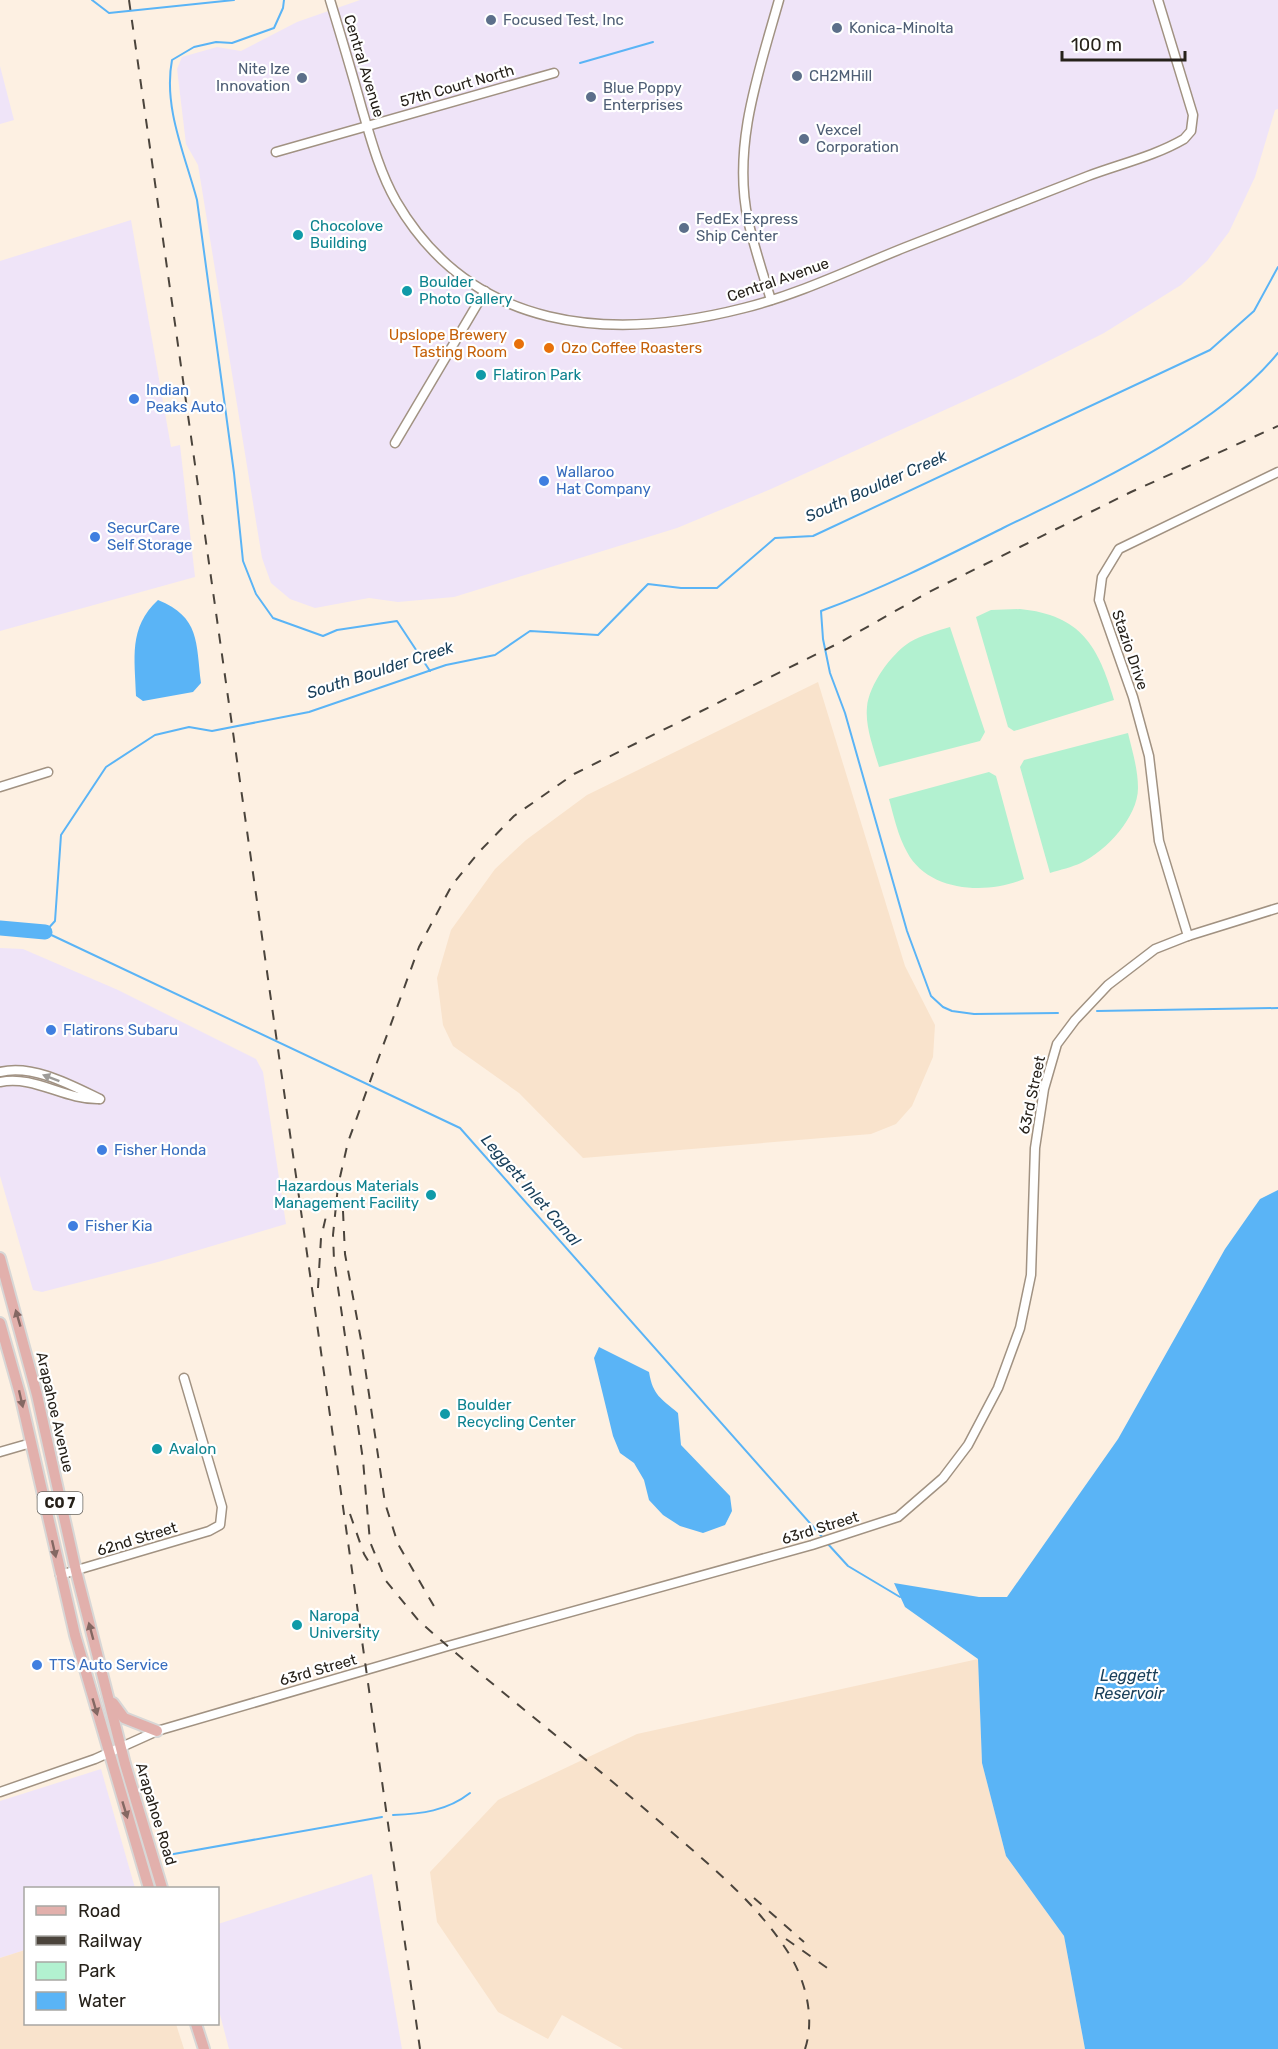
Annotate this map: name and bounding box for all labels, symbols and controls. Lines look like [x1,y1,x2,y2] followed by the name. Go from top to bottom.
[503,11,624,29] place label: Focused Test, Inc
[340,12,388,120] street label: Central Avenue
[484,13,498,27] marker: Focused Test, Inc
[849,19,954,37] place label: Konica-Minolta
[830,21,844,35] marker: Konica-Minolta
[1062,24,1185,62] scale bar
[1071,34,1122,56] text: 100 m
[216,60,290,95] place label: Nite Ize Innovation
[398,61,516,111] street label: 57th Court North
[809,67,872,85] place label: CH2MHill
[790,69,804,83] marker: CH2MHill
[295,71,309,85] marker: Nite Ize Innovation
[603,79,683,114] place label: Blue Poppy Enterprises
[584,90,598,104] marker: Blue Poppy Enterprises
[816,121,899,156] place label: Vexcel Corporation
[797,132,811,146] marker: Vexcel Corporation
[696,210,798,245] place label: FedEx Express Ship Center
[310,217,383,252] place label: Chocolove Building
[677,221,691,235] marker: FedEx Express Ship Center
[291,228,305,242] marker: Chocolove Building
[725,254,831,306] street label: Central Avenue
[419,273,513,308] place label: Boulder Photo Gallery
[400,284,414,298] marker: Boulder Photo Gallery
[389,326,507,361] place label: Upslope Brewery Tasting Room
[512,337,526,351] marker: Upslope Brewery Tasting Room
[561,339,702,357] place label: Ozo Coffee Roasters
[542,341,556,355] marker: Ozo Coffee Roasters
[493,366,582,384] place label: Flatiron Park
[474,368,488,382] marker: Flatiron Park
[146,381,224,416] place label: Indian Peaks Auto
[127,392,141,406] marker: Indian Peaks Auto
[802,446,950,526] water label: South Boulder Creek
[556,463,651,498] place label: Wallaroo Hat Company
[537,474,551,488] marker: Wallaroo Hat Company
[107,519,193,554] place label: SecurCare Self Storage
[88,530,102,544] marker: SecurCare Self Storage
[1108,608,1152,692] street label: Stazio Drive
[304,637,456,703] water label: South Boulder Creek
[63,1021,178,1039] place label: Flatirons Subaru
[44,1023,58,1037] marker: Flatirons Subaru
[1015,1054,1049,1136] street label: 63rd Street
[42,1073,60,1083] one-way arrow
[477,1130,585,1251] water label: Leggett Inlet Canal
[114,1141,206,1159] place label: Fisher Honda
[95,1143,109,1157] marker: Fisher Honda
[274,1177,419,1212] place label: Hazardous Materials Management Facility
[424,1188,438,1202] marker: Hazardous Materials Management Facility
[85,1217,153,1235] place label: Fisher Kia
[66,1219,80,1233] marker: Fisher Kia
[12,1309,22,1328] one-way arrow
[32,1350,78,1474] street label: Arapahoe Avenue
[17,1390,27,1409] one-way arrow
[457,1396,576,1431] place label: Boulder Recycling Center
[438,1407,452,1421] marker: Boulder Recycling Center
[169,1440,216,1458] place label: Avalon
[150,1442,164,1456] marker: Avalon
[38,1492,82,1514] road number: CO 7
[779,1508,861,1548] street label: 63rd Street
[95,1518,179,1560] street label: 62nd Street
[49,1540,59,1558] one-way arrow
[309,1607,380,1642] place label: Naropa University
[290,1618,304,1632] marker: Naropa University
[86,1622,95,1640] one-way arrow
[277,1650,359,1690] street label: 63rd Street
[49,1656,168,1674] place label: TTS Auto Service
[30,1658,44,1672] marker: TTS Auto Service
[1094,1666,1165,1703] water label: Leggett Reservoir
[91,1698,101,1716] one-way arrow
[132,1760,180,1868] street label: Arapahoe Road
[121,1801,130,1819] one-way arrow
[24,1887,219,2025] legend
[78,1900,121,1922] text: Road
[78,1930,142,1952] text: Railway
[78,1960,116,1982] text: Park
[78,1990,126,2012] text: Water

